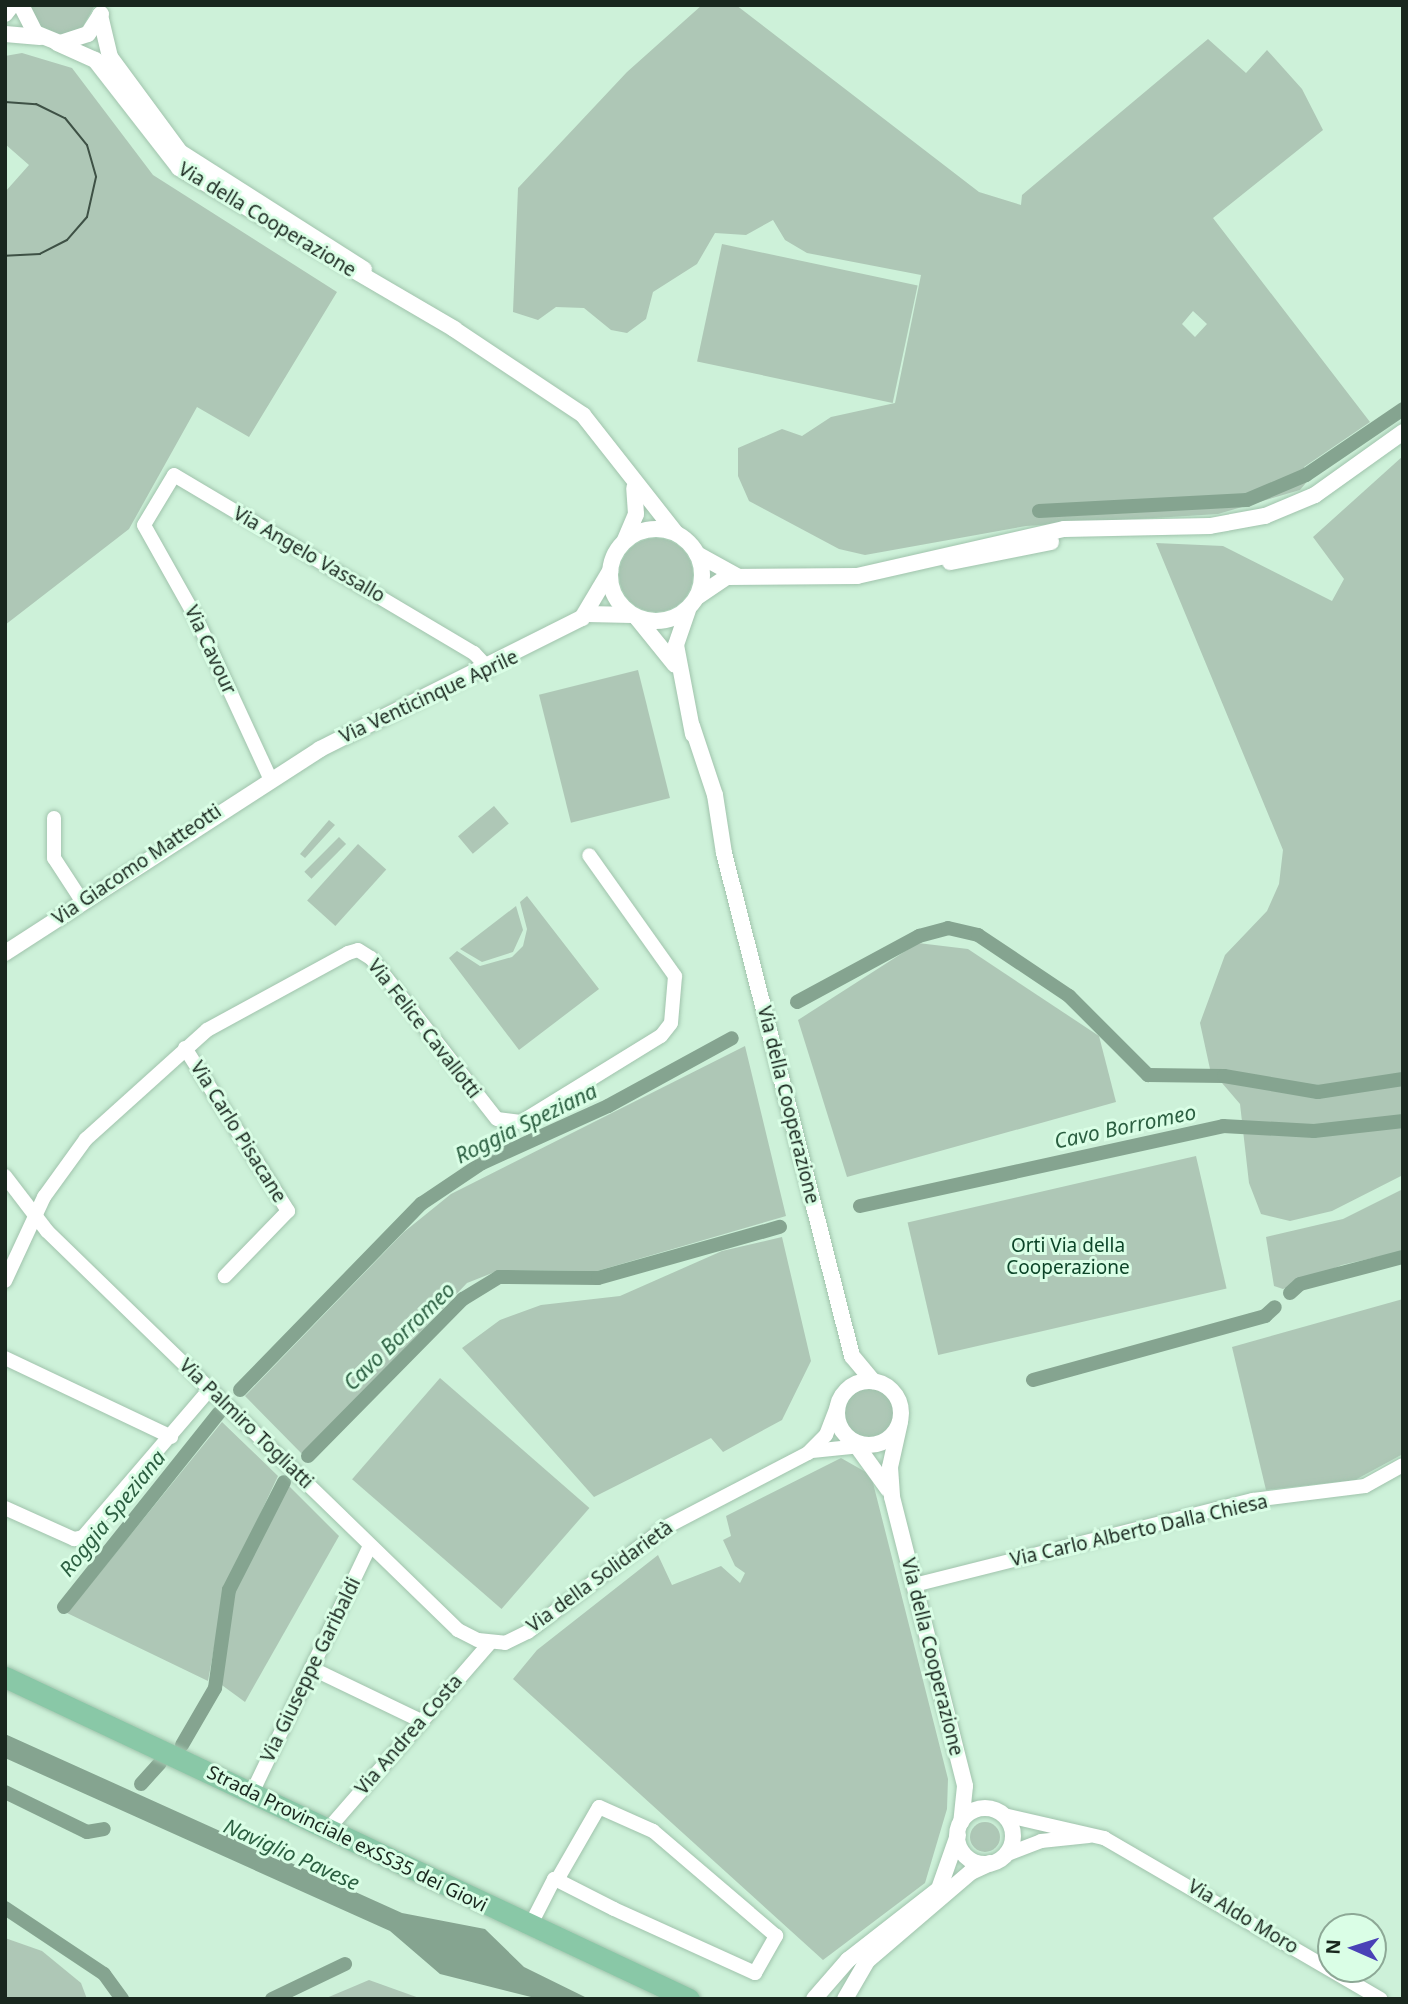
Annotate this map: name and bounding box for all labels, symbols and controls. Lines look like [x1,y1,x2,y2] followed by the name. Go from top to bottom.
[174,158,360,282] street label: Via della Cooperazione
[229,502,389,608] street label: Via Angelo Vassallo
[180,602,240,698] street label: Via Cavour
[336,646,522,748] street label: Via Venticinque Aprile
[48,800,226,930] street label: Via Giacomo Matteotti
[363,955,485,1103] street label: Via Felice Cavallotti
[752,1004,824,1206] street label: Via della Cooperazione
[185,1057,291,1207] street label: Via Carlo Pisacane
[451,1078,601,1168] water label: Roggia Speziana
[1052,1099,1198,1153] water label: Cavo Borromeo
[1006,1235,1130,1279] park label: Orti Via della Cooperazione
[338,1277,460,1395] water label: Cavo Borromeo
[174,1354,318,1494] street label: Via Palmiro Togliatti
[54,1445,170,1581] water label: Roggia Speziana
[1008,1490,1270,1572] street label: Via Carlo Alberto Dalla Chiesa
[523,1516,677,1638] street label: Via della Solidarietà
[896,1556,968,1758] street label: Via della Cooperazione
[256,1574,366,1766] street label: Via Giuseppe Garibaldi
[351,1670,467,1800] street label: Via Andrea Costa
[203,1761,491,1917] street label: Strada Provinciale exSS35 dei Giovi
[220,1813,364,1895] water label: Naviglio Pavese
[1184,1875,1302,1959] street label: Via Aldo Moro
[1317,1913,1387,1983] north arrow
[1320,1939,1346,1955] text: N

